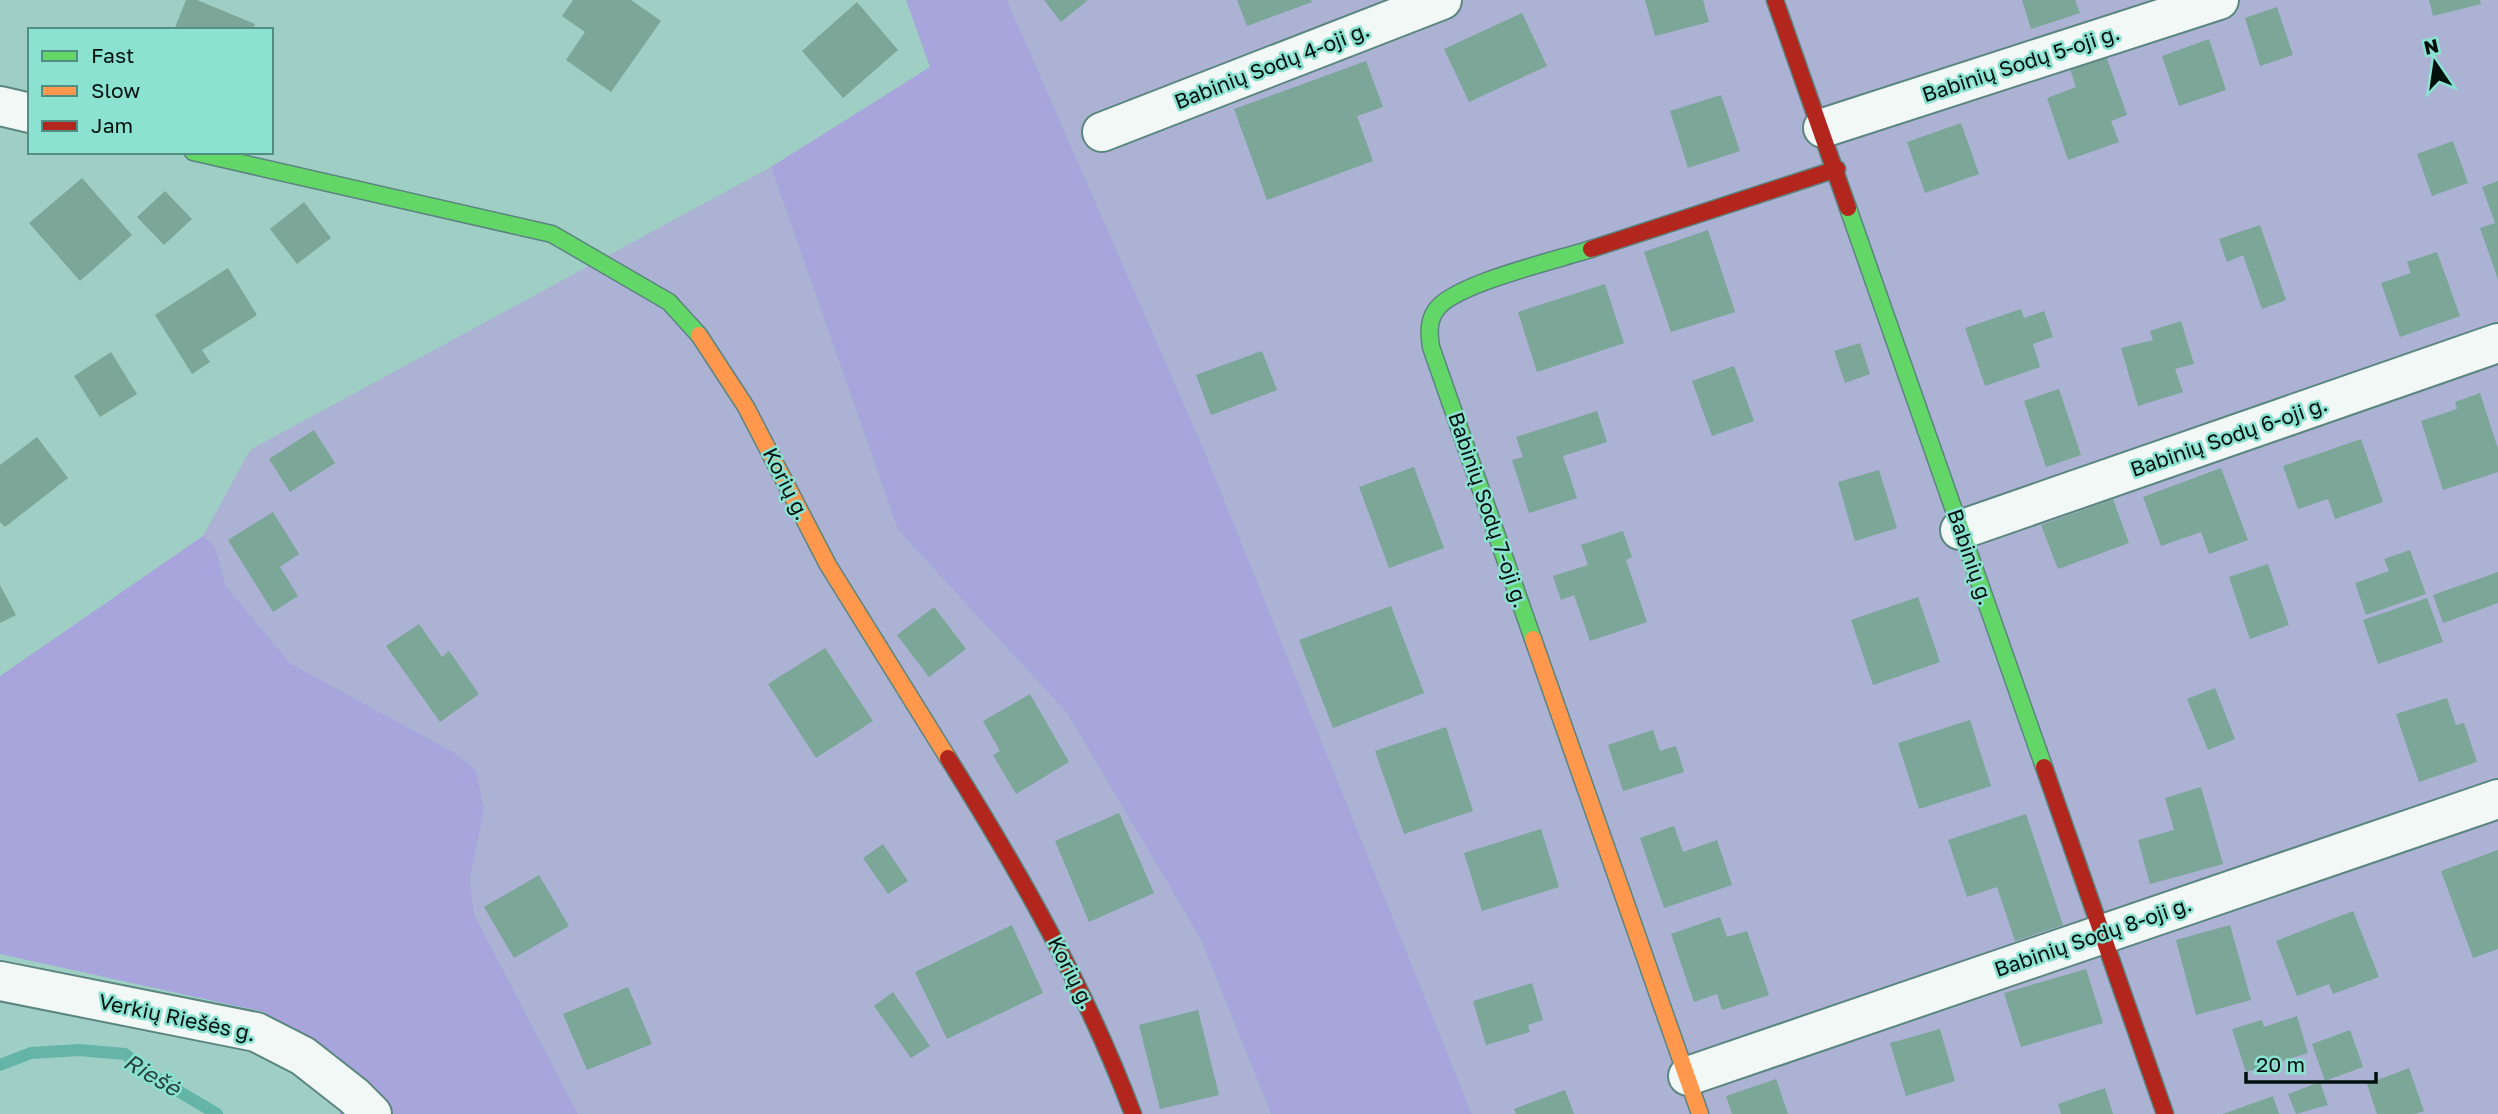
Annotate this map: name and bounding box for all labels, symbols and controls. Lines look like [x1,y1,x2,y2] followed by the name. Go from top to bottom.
[1170,16,1373,114] street label: Babinių Sodų 4-oji g.
[1919,19,2123,107] street label: Babinių Sodų 5-oji g.
[28,28,273,154] legend
[2400,28,2470,98] north arrow
[2421,33,2441,59] text: N
[91,42,134,68] text: Fast
[91,77,140,103] text: Slow
[91,112,133,138] text: Jam
[2127,390,2331,482] street label: Babinių Sodų 6-oji g.
[1443,408,1535,611] street label: Babinių Sodų 7-oji g.
[758,443,816,524] street label: Korių g.
[1942,505,2000,608] street label: Babinių g.
[1991,890,2195,982] street label: Babinių Sodų 8-oji g.
[1043,932,1101,1013] street label: Korių g.
[96,988,258,1046] street label: Verkių Riešės g.
[2246,1040,2376,1084] scale bar
[119,1047,187,1103] water label: Riešė
[2256,1051,2305,1077] text: 20 m

